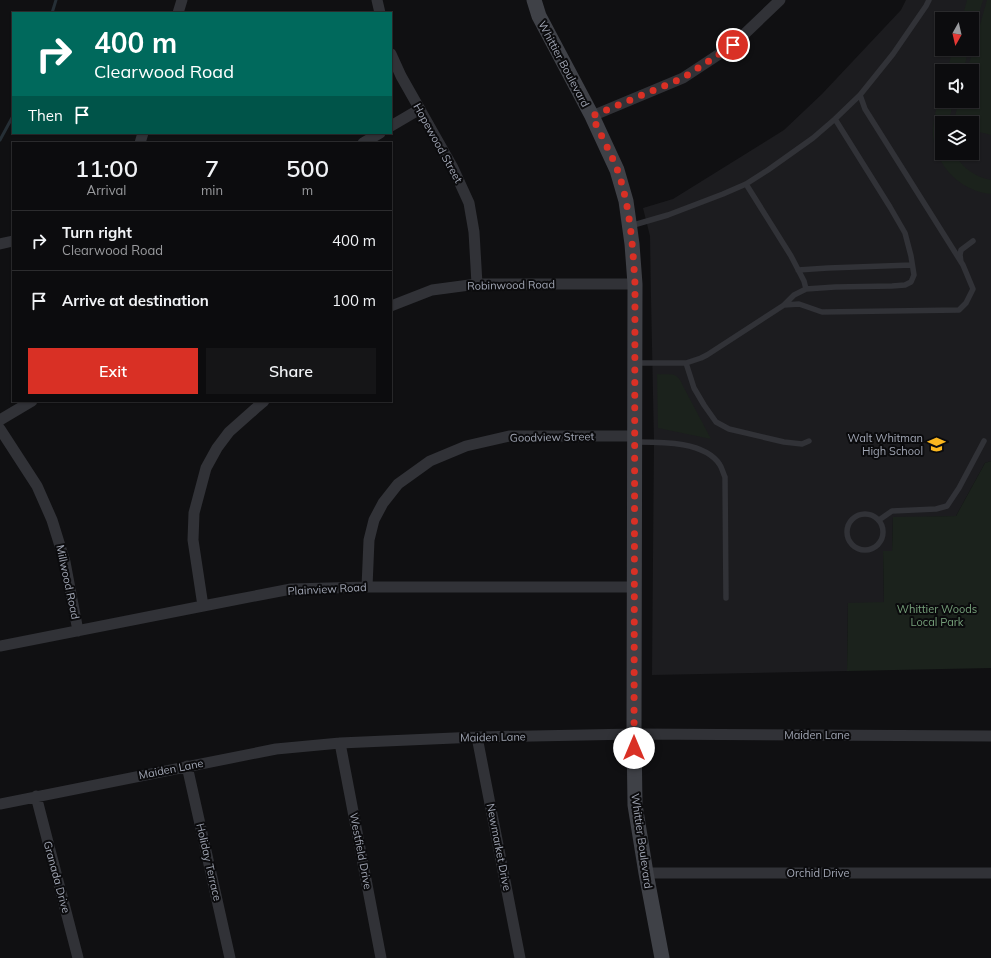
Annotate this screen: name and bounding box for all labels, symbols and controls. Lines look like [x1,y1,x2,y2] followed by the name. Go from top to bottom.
[935,12,979,56] north arrow
[935,12,979,160] map controls
[535,18,593,110] street label: Whittier Boulevard
[94,25,177,60] text: 400 m
[28,28,80,80] icon: right
[716,28,750,62] pin
[722,34,744,56] icon: arrive
[94,60,234,83] text: Clearwood Road
[935,64,979,108] button: sound
[410,101,466,186] street label: Hopewood Street
[71,104,93,126] icon: arrive
[28,106,63,125] text: Then
[935,116,979,160] button: layers
[75,153,138,183] text: 11:00
[205,153,219,183] text: 7
[286,153,329,183] text: 500
[87,182,126,198] text: Arrival
[201,182,223,198] text: min
[302,182,313,198] text: m
[62,223,132,242] text: Turn right
[28,230,50,252] icon: right
[332,231,376,250] text: 400 m
[62,242,163,258] text: Clearwood Road
[467,277,555,293] street label: Robinwood Road
[28,290,50,312] icon: arrive
[62,291,209,310] text: Arrive at destination
[332,291,376,310] text: 100 m
[28,348,198,394] button: Exit
[206,348,376,394] button: Share
[510,429,594,445] street label: Goodview Street
[848,431,923,458] place label: Walt Whitman High School
[926,434,946,454] school or university icon: Walt Whitman High School
[53,543,83,621] street label: Millwood Road
[287,580,367,598] street label: Plainview Road
[897,602,977,629] park label: Whittier Woods Local Park
[613,727,655,769] position arrow
[784,728,850,742] street label: Maiden Lane
[460,729,526,745] street label: Maiden Lane
[137,756,205,782] street label: Maiden Lane
[628,793,656,889] street label: Whittier Boulevard
[484,802,514,892] street label: Newmarket Drive
[347,811,375,891] street label: Westfield Drive
[193,822,225,902] street label: Holiday Terrace
[41,839,73,915] street label: Granada Drive
[787,866,849,880] street label: Orchid Drive

